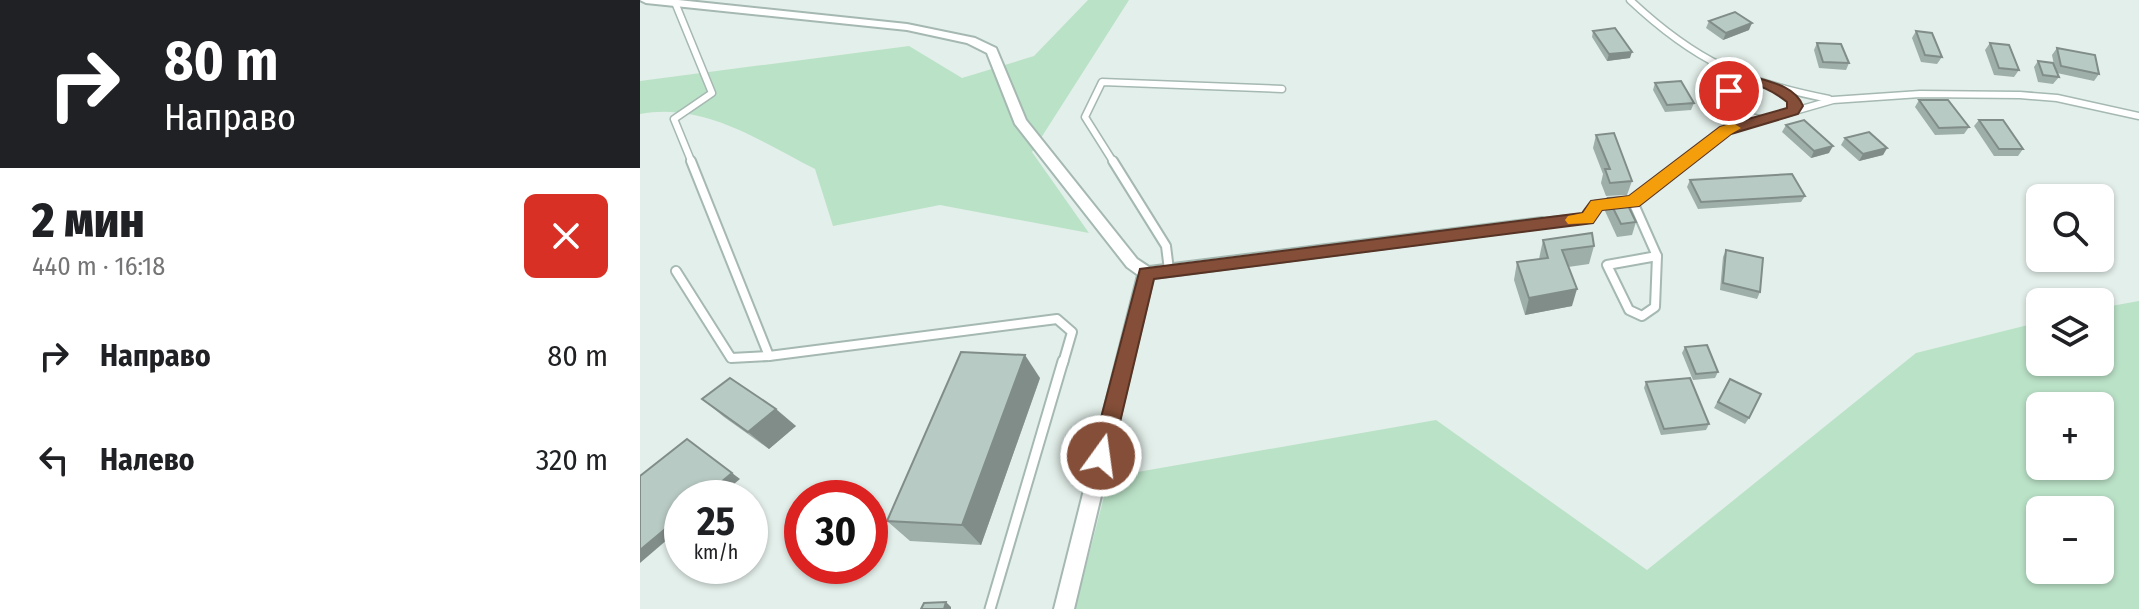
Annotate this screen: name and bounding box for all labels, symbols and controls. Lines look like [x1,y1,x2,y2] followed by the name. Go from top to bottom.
[164,28,279,95] text: 80 m
[32,32,136,136] icon: right
[1695,57,1763,125] pin
[1707,69,1751,113] icon: arrive
[164,96,296,140] text: Направо
[2026,184,2114,584] map controls
[2026,184,2114,272] button: search
[32,192,145,250] text: 2 мин
[524,194,608,278] button: close
[32,251,165,282] text: 440 m · 16:18
[2026,288,2114,376] button: layers
[32,334,76,378] icon: right
[100,338,211,374] text: Направо
[547,338,608,374] text: 80 m
[2026,392,2114,480] button: +
[1059,414,1143,498] position arrow
[32,438,76,482] icon: left
[100,442,195,478] text: Налево
[536,442,608,478] text: 320 m
[784,480,888,584] speed limit sign: 30
[2026,496,2114,584] button: −
[697,498,735,546] text: 25
[694,540,738,564] text: km/h

